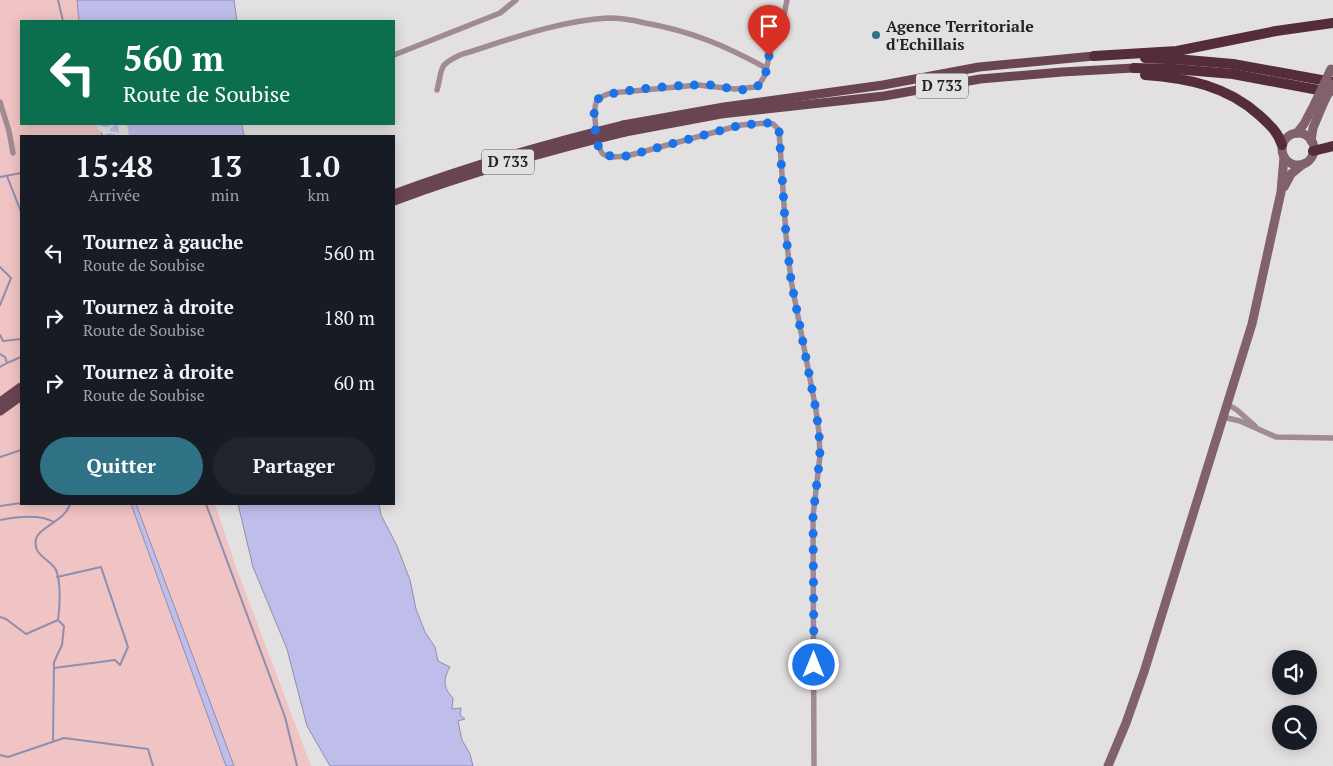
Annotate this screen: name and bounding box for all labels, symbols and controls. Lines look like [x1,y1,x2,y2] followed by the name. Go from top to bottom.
[748,5,790,56] pin
[755,12,783,40] icon: arrive
[886,15,1034,55] place label: Agence Territoriale d'Echillais
[870,29,882,41] marker: Agence Territoriale d'Echillais
[123,35,224,81] text: 560 m
[40,40,105,105] icon: left
[916,74,968,98] road number: D 733
[123,79,290,108] text: Route de Soubise
[75,146,153,186] text: 15:48
[208,146,242,186] text: 13
[297,146,340,186] text: 1.0
[482,150,534,174] road number: D 733
[88,184,140,206] text: Arrivée
[211,184,239,206] text: min
[307,184,330,206] text: km
[83,229,244,254] text: Tournez à gauche
[40,239,68,267] icon: left
[324,240,375,265] text: 560 m
[83,254,205,276] text: Route de Soubise
[83,294,234,319] text: Tournez à droite
[40,304,68,332] icon: right
[324,305,375,330] text: 180 m
[83,319,205,341] text: Route de Soubise
[83,359,234,384] text: Tournez à droite
[40,369,68,397] icon: right
[334,370,375,395] text: 60 m
[83,384,205,406] text: Route de Soubise
[40,437,203,495] button: Quitter
[213,437,375,495] button: Partager
[787,638,839,690] position arrow
[1272,650,1317,750] map controls
[1272,650,1317,695] button: sound
[1272,705,1317,750] button: search

